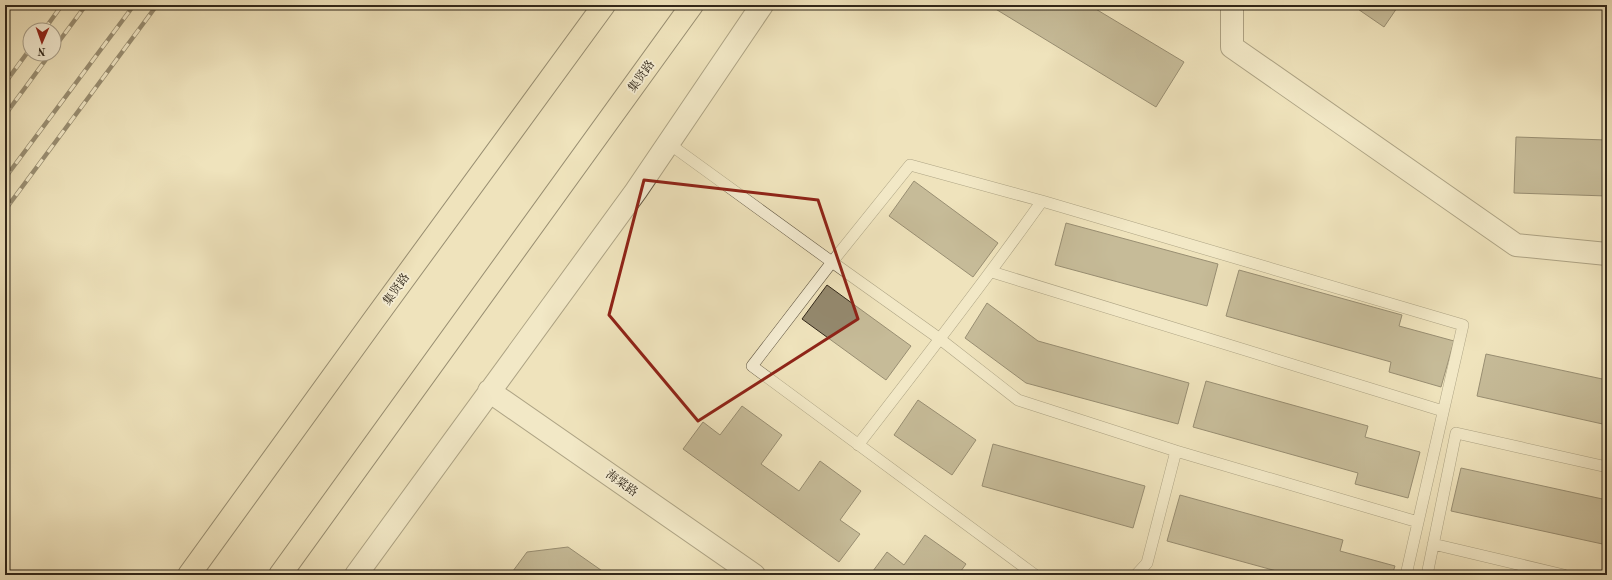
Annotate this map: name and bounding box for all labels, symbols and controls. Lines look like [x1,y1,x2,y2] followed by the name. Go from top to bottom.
[22,22,62,62] north arrow
[37,45,46,56] text: N
[625,57,657,95] street label: 集贤路
[380,270,412,308] street label: 集贤路
[603,467,641,499] street label: 海棠路

